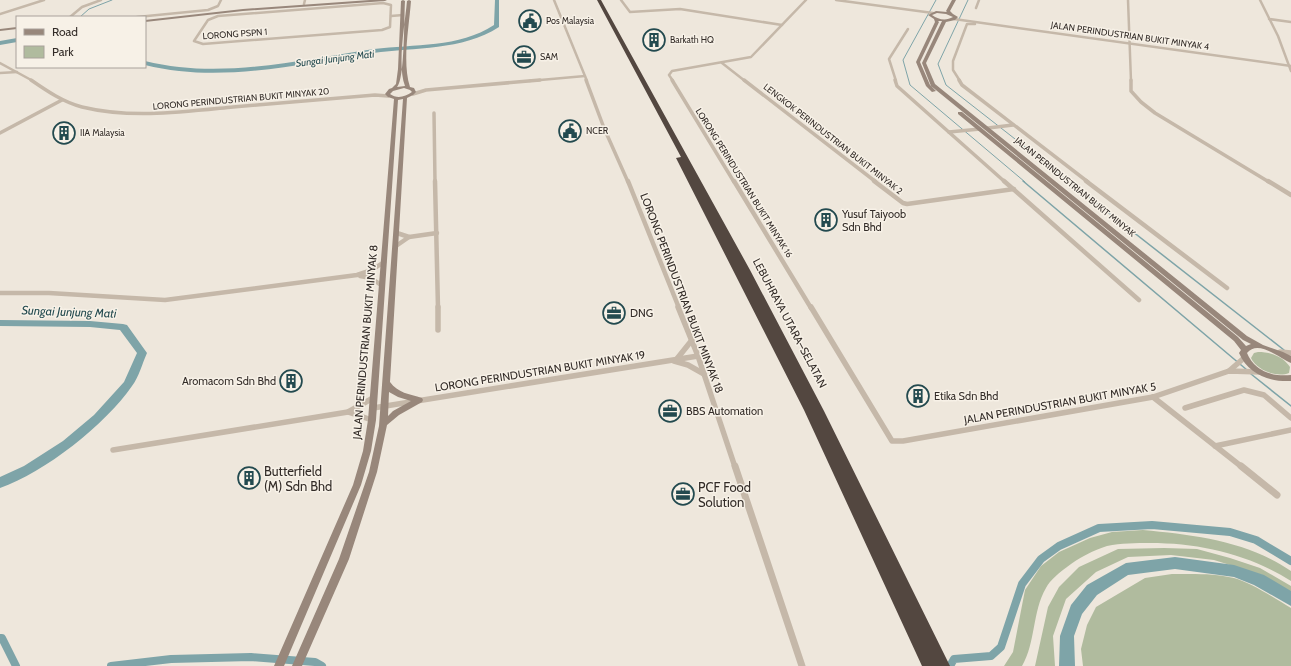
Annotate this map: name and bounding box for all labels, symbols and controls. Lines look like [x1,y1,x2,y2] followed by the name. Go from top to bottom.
[517,8,543,34] public building icon: Pos Malaysia
[546,15,595,26] place label: Pos Malaysia
[16,16,146,68] legend
[1049,19,1210,52] street label: JALAN PERINDUSTRIAN BUKIT MINYAK 4
[52,24,78,39] text: Road
[202,26,268,41] street label: LORONG PSPN 1
[641,27,667,53] building icon: Barkath HQ
[670,34,714,45] place label: Barkath HQ
[52,44,74,59] text: Park
[511,44,537,70] office icon: SAM
[295,47,376,70] water label: Sungai Junjung Mati
[540,51,558,62] place label: SAM
[762,81,905,197] street label: LENGKOK PERINDUSTRIAN BUKIT MINYAK 2
[152,85,330,112] street label: LORONG PERINDUSTRIAN BUKIT MINYAK 20
[694,106,795,259] street label: LORONG PERINDUSTRIAN BUKIT MINYAK 16
[557,118,583,144] public building icon: NCER
[51,120,77,146] building icon: IIA Malaysia
[586,125,609,136] place label: NCER
[80,127,125,138] place label: IIA Malaysia
[1012,134,1139,239] street label: JALAN PERINDUSTRIAN BUKIT MINYAK
[637,191,727,395] street label: LORONG PERINDUSTRIAN BUKIT MINYAK 18
[813,207,839,233] building icon: Yusuf Taiyoob Sdn Bhd
[841,207,906,234] place label: Yusuf Taiyoob Sdn Bhd
[349,244,380,441] street label: JALAN PERINDUSTRIAN BUKIT MINYAK 8
[750,256,830,390] street label: LEBUHRAYA UTARA–SELATAN
[601,300,627,326] office icon: DNG
[21,302,117,321] water label: Sungai Junjung Mati
[630,306,653,320] place label: DNG
[434,347,646,395] street label: LORONG PERINDUSTRIAN BUKIT MINYAK 19
[278,368,304,394] building icon: Aromacom Sdn Bhd
[182,374,276,388] place label: Aromacom Sdn Bhd
[962,379,1157,427] street label: JALAN PERINDUSTRIAN BUKIT MINYAK 5
[905,383,931,409] building icon: Etika Sdn Bhd
[934,389,998,403] place label: Etika Sdn Bhd
[657,398,683,424] office icon: BBS Automation
[686,404,763,418] place label: BBS Automation
[264,463,332,494] place label: Butterfield (M) Sdn Bhd
[236,465,262,491] building icon: Butterfield (M) Sdn Bhd
[698,479,751,510] place label: PCF Food Solution
[670,481,696,507] office icon: PCF Food Solution

